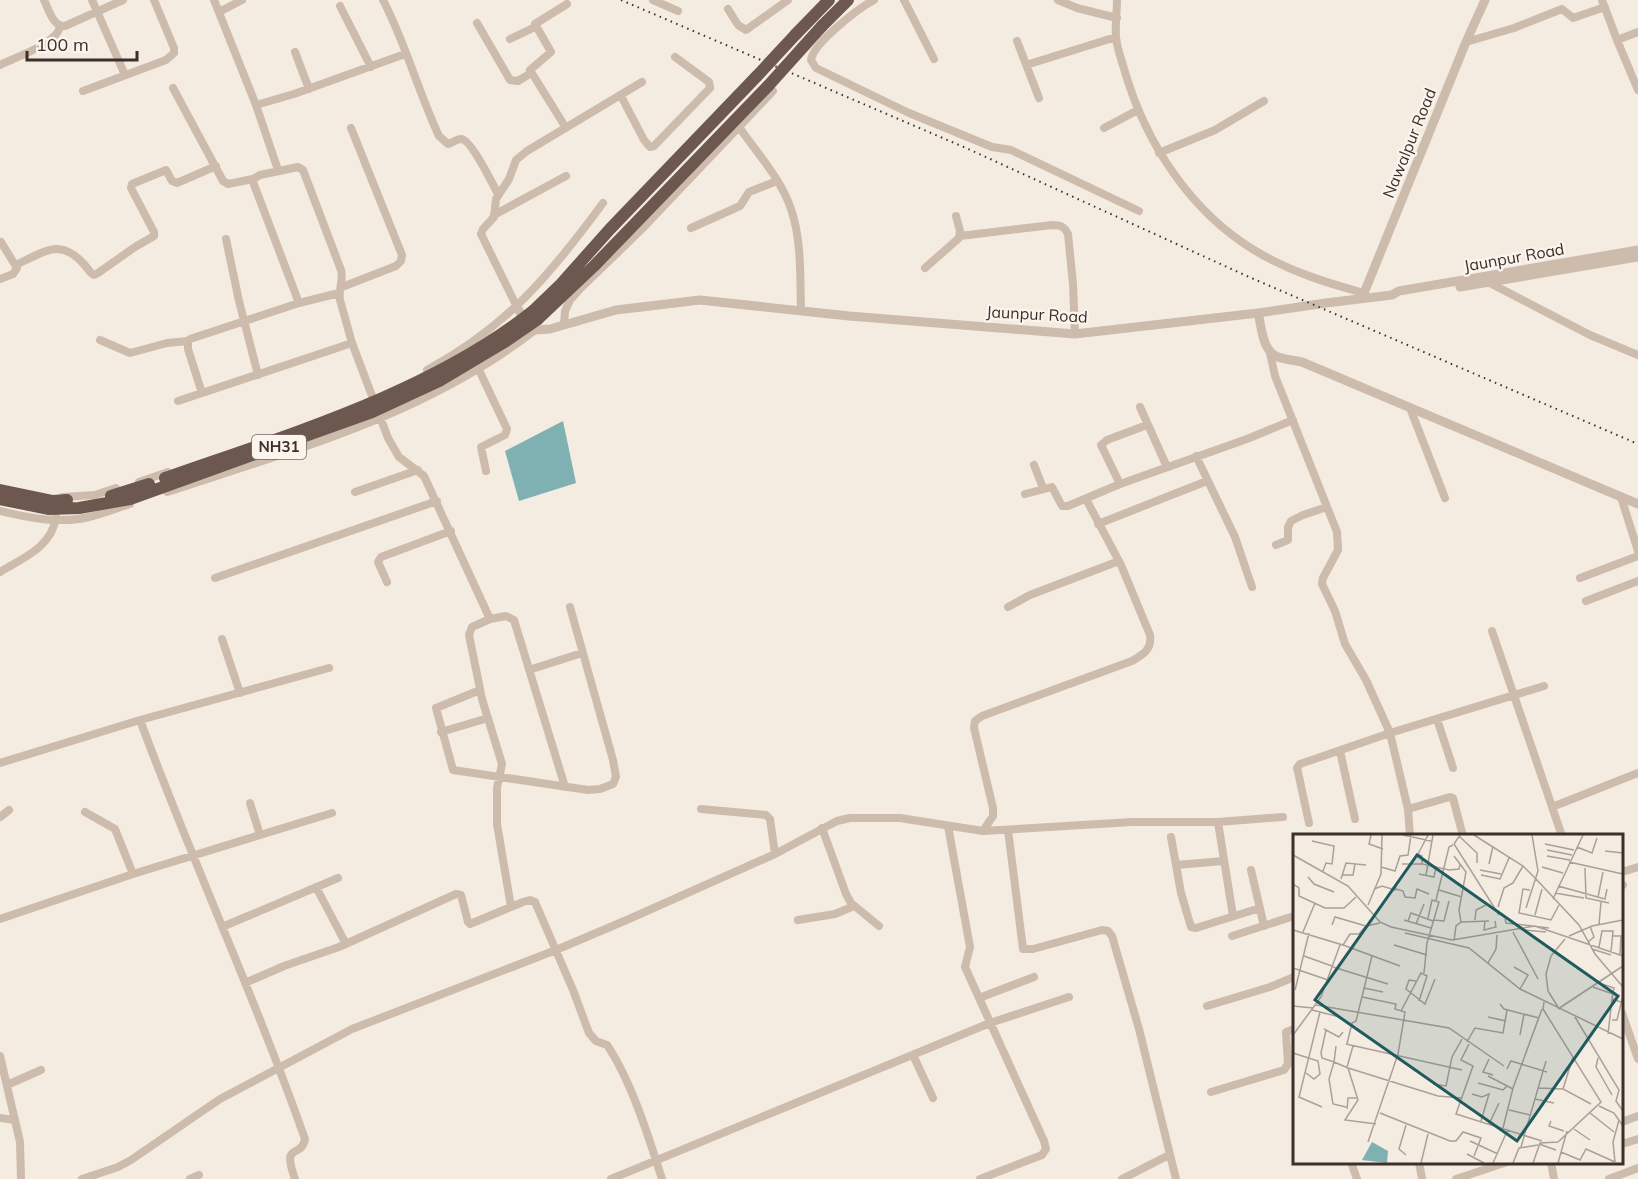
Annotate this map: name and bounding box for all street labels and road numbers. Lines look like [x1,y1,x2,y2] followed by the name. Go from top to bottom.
[1378,85,1440,201] street label: Nawalpur Road
[1462,238,1566,276] street label: Jaunpur Road
[986,301,1088,327] street label: Jaunpur Road
[252,435,306,459] road number: NH31

